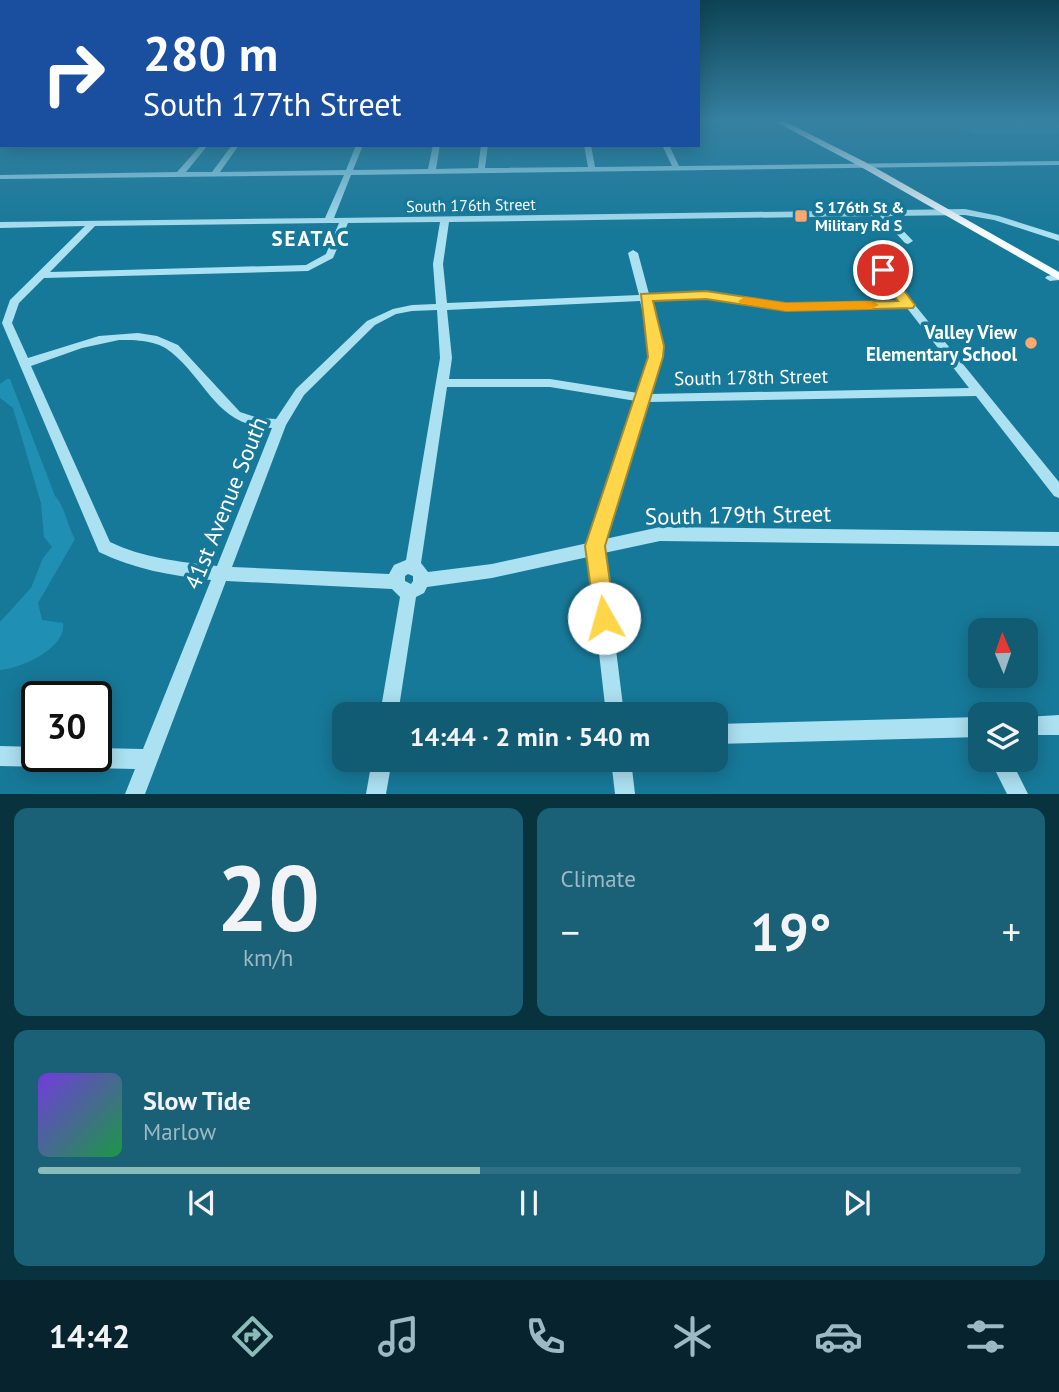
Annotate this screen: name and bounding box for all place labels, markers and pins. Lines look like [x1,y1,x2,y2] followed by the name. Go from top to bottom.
[815,197,904,235] place label: S 176th St & Military Rd S
[793,208,809,224] marker: S 176th St & Military Rd S
[853,240,913,300] pin
[866,320,1017,366] place label: Valley View Elementary School
[1023,335,1039,351] marker: Valley View Elementary School

